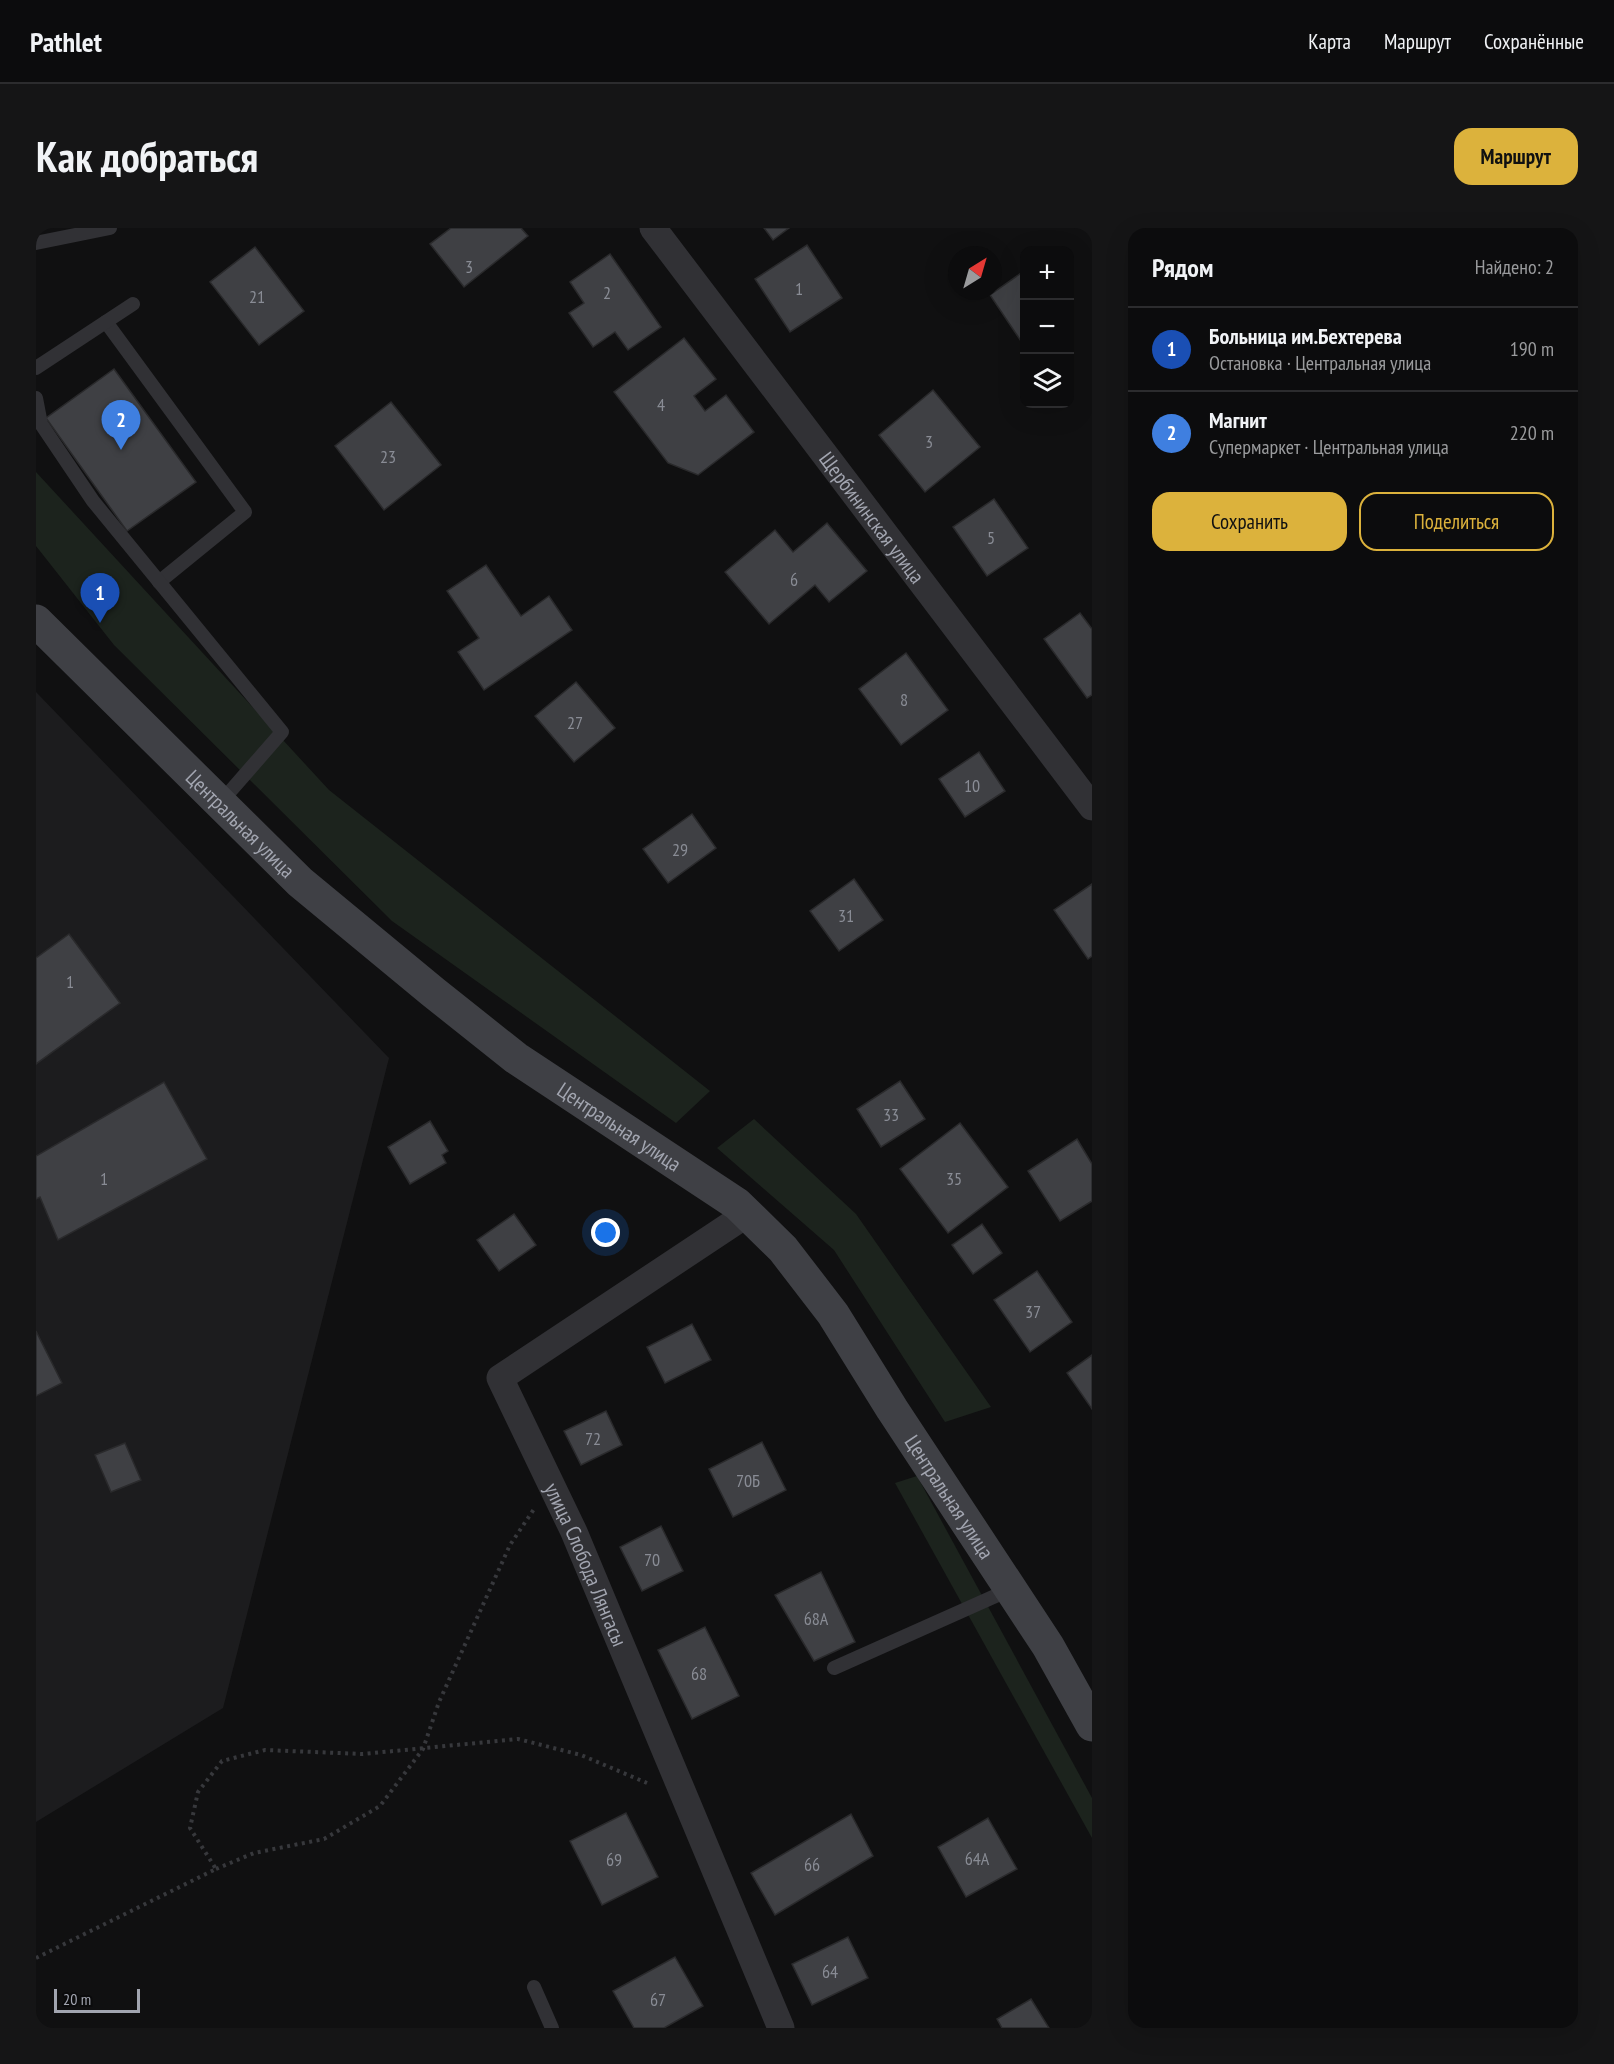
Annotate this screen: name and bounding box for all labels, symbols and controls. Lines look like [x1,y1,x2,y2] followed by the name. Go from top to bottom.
[30,23,102,60] text: Pathlet
[1308,28,1351,55] text: Карта
[1384,28,1451,55] text: Маршрут
[1484,28,1584,55] text: Сохранённые
[1454,128,1578,185] button: Маршрут
[36,129,258,184] text: Как добраться
[948,246,1002,300] north arrow
[1020,246,1074,408] map controls
[1020,246,1074,300] button: +
[1152,251,1213,284] text: Рядом
[1475,254,1554,280] text: Найдено: 2
[465,255,473,278] house number: 3
[795,277,803,300] house number: 1
[603,281,611,304] house number: 2
[249,285,265,308] house number: 21
[1020,300,1074,354] button: −
[1209,322,1402,350] text: Больница им.Бехтерева
[1167,336,1176,362] text: 1
[1510,336,1554,362] text: 190 m
[1209,350,1431,376] text: Остановка · Центральная улица
[1020,354,1074,408] button: layers
[657,393,665,416] house number: 4
[102,400,140,450] pin: 2
[1209,406,1267,434] text: Магнит
[1167,420,1176,446] text: 2
[1510,420,1554,446] text: 220 m
[925,430,933,453] house number: 3
[1209,434,1449,460] text: Супермаркет · Центральная улица
[380,445,396,468] house number: 23
[814,446,931,589] street label: Щербининская улица
[1152,492,1347,551] button: Сохранить
[1359,492,1554,551] button: Поделиться
[987,526,995,549] house number: 5
[790,568,798,591] house number: 6
[80,574,120,623] pin: 1
[900,688,908,711] house number: 8
[567,711,583,734] house number: 27
[180,764,301,883] street label: Центральная улица
[964,774,980,797] house number: 10
[672,838,688,861] house number: 29
[838,904,854,927] house number: 31
[66,970,74,993] house number: 1
[552,1076,687,1177] street label: Центральная улица
[883,1103,899,1126] house number: 33
[100,1167,108,1190] house number: 1
[946,1167,962,1190] house number: 35
[591,1218,620,1247] your location
[1025,1300,1041,1323] house number: 37
[585,1427,601,1450] house number: 72
[899,1430,1000,1564] street label: Центральная улица
[736,1469,760,1492] house number: 70Б
[539,1478,634,1650] street label: улица Слобода Лянгасы
[644,1548,660,1571] house number: 70
[804,1607,829,1630] house number: 68А
[691,1662,707,1685] house number: 68
[965,1847,990,1870] house number: 64А
[606,1848,622,1871] house number: 69
[804,1853,820,1876] house number: 66
[822,1960,838,1983] house number: 64
[54,1986,140,2014] scale bar
[650,1988,666,2011] house number: 67
[63,1989,91,2009] text: 20 m

